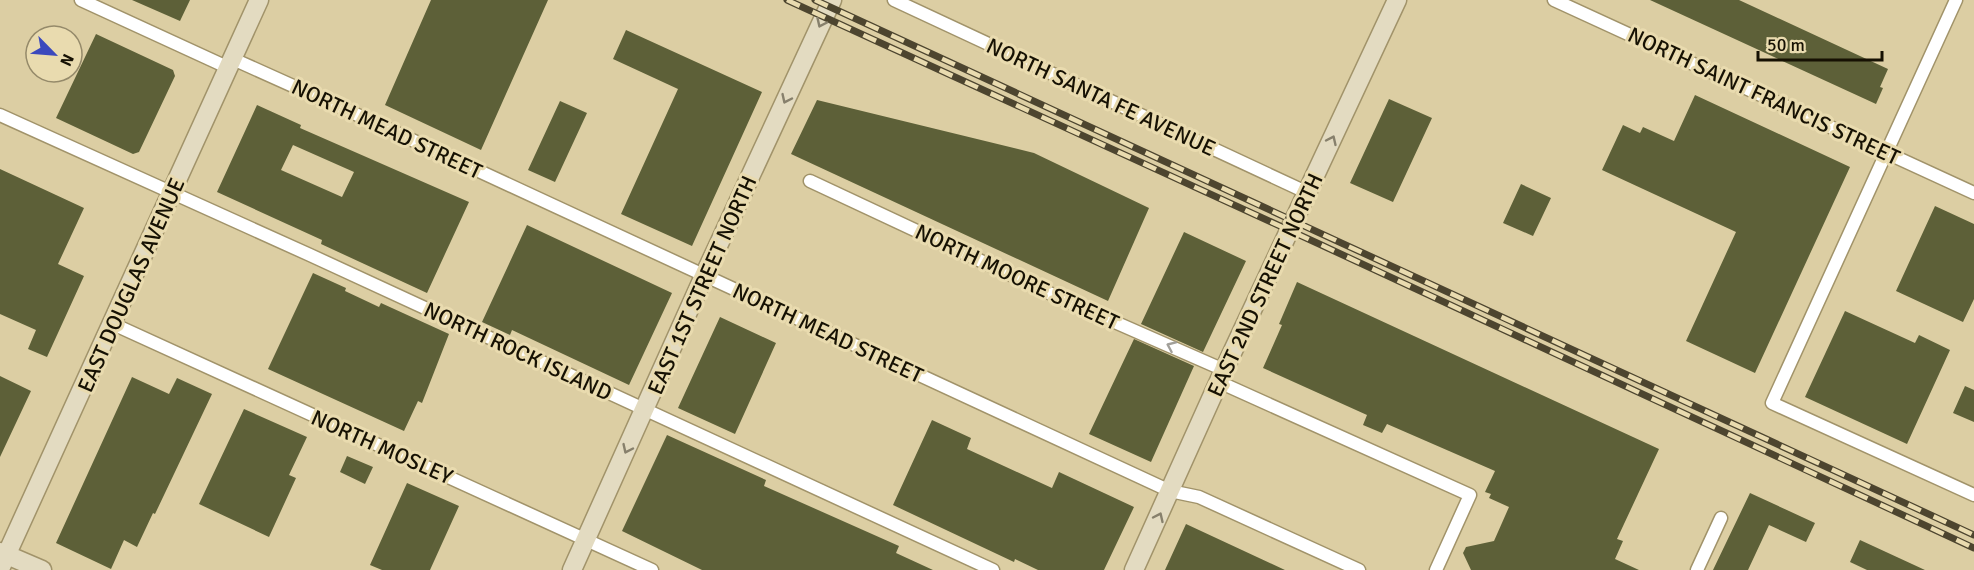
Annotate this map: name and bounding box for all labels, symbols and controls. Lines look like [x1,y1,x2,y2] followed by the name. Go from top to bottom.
[817,17,829,28] one-way arrow
[1624,21,1904,171] street label: NORTH SAINT FRANCIS STREET
[24,24,84,84] north arrow
[1758,24,1882,62] scale bar
[982,32,1220,162] street label: NORTH SANTA FE AVENUE
[1767,34,1805,56] text: 50 m
[55,51,78,69] text: N
[287,73,487,185] street label: NORTH MEAD STREET
[782,93,794,104] one-way arrow
[1325,135,1337,146] one-way arrow
[1201,169,1329,401] street label: EAST 2ND STREET NORTH
[642,171,762,399] street label: EAST 1ST STREET NORTH
[71,174,191,396] street label: EAST DOUGLAS AVENUE
[911,218,1123,336] street label: NORTH MOORE STREET
[728,277,928,389] street label: NORTH MEAD STREET
[420,296,616,406] street label: NORTH ROCK ISLAND
[1166,342,1177,354] one-way arrow
[307,404,457,490] street label: NORTH MOSLEY
[623,443,635,454] one-way arrow
[1151,512,1163,523] one-way arrow

